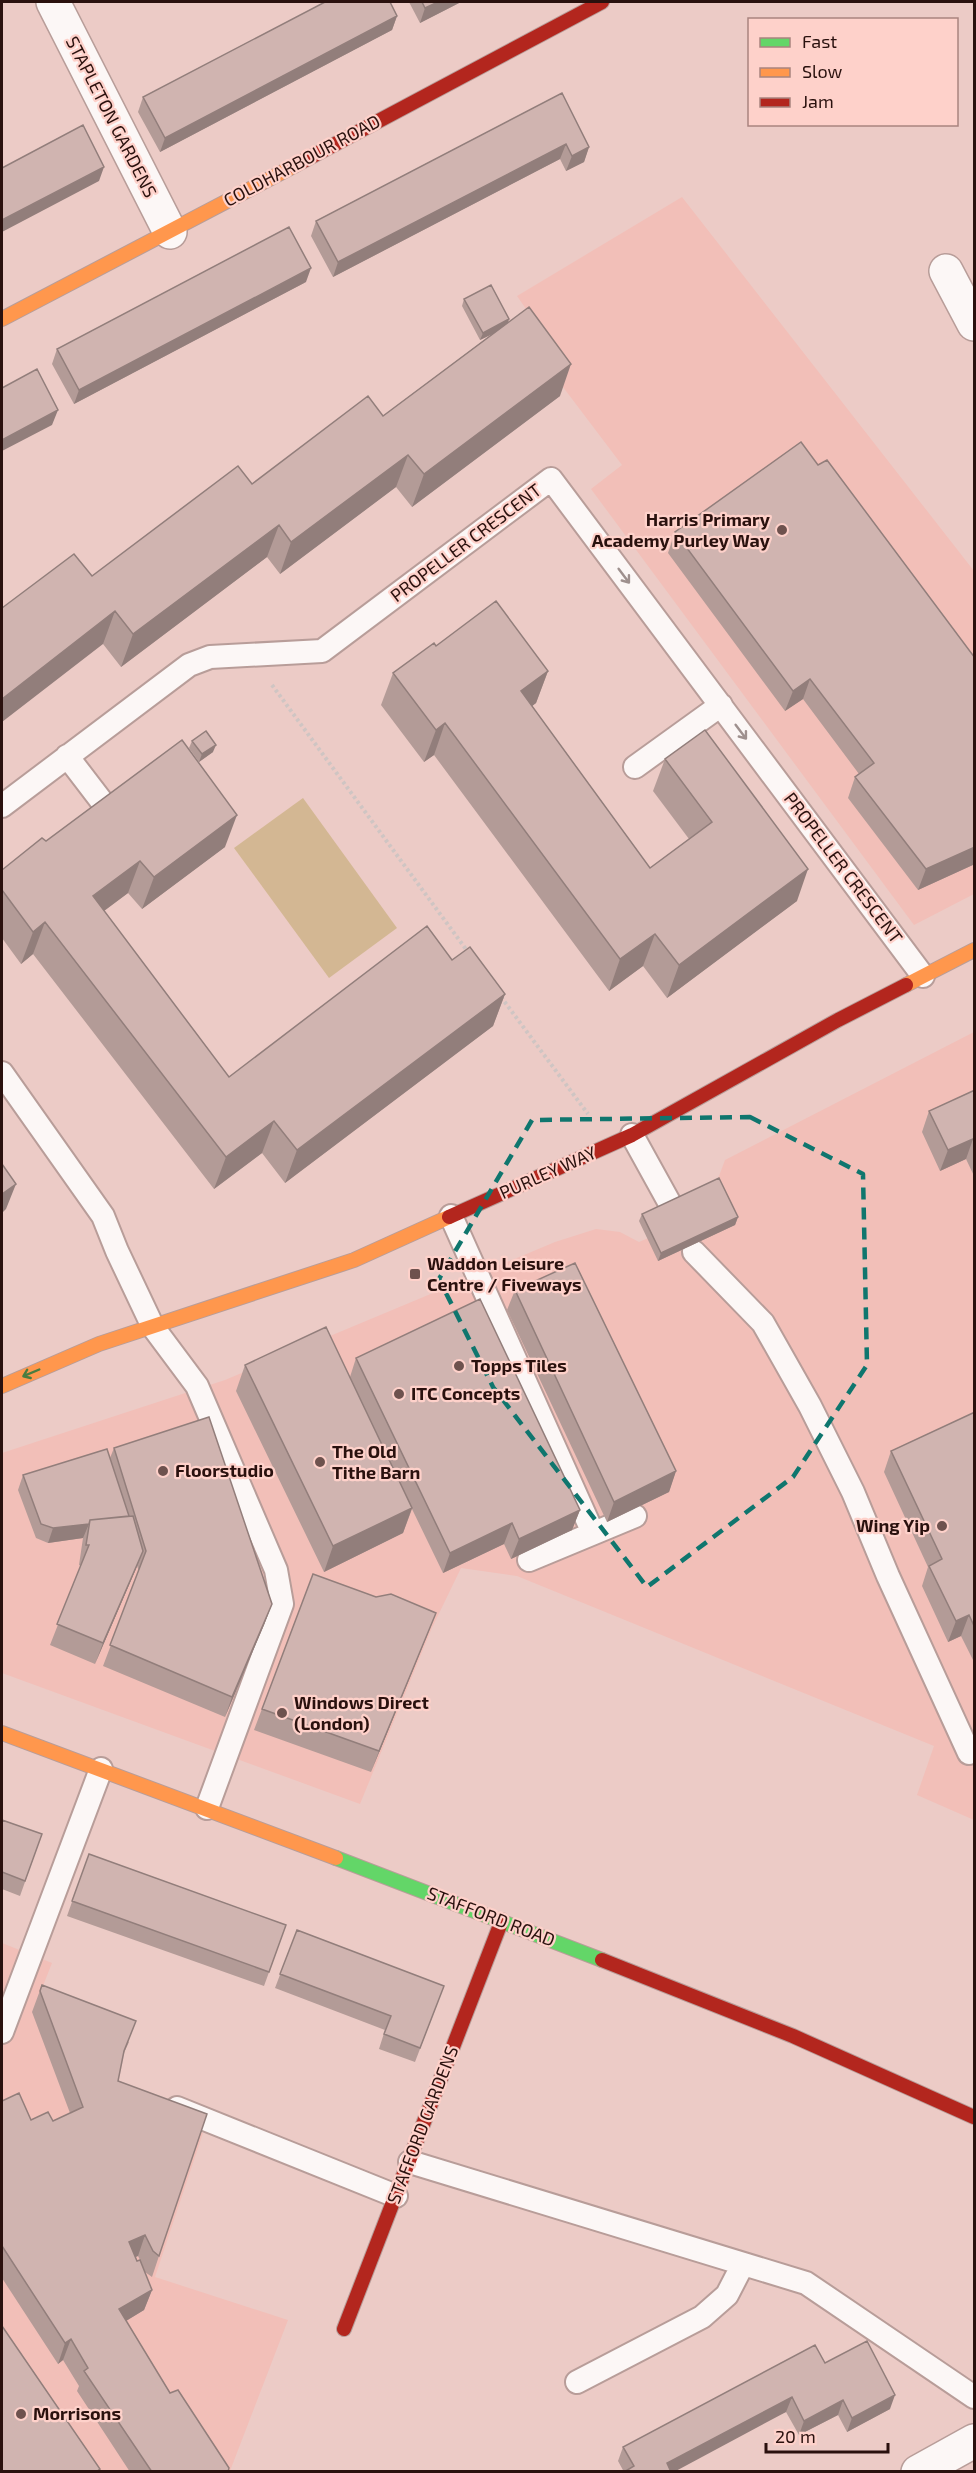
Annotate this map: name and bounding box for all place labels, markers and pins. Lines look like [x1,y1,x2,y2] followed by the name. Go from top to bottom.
[592,508,771,551] place label: Harris Primary Academy Purley Way
[775,523,789,537] marker: Harris Primary Academy Purley Way
[427,1252,582,1295] place label: Waddon Leisure Centre / Fiveways
[408,1267,422,1281] marker: Waddon Leisure Centre / Fiveways
[471,1354,567,1376] place label: Topps Tiles
[452,1359,466,1373] marker: Topps Tiles
[411,1382,520,1404] place label: ITC Concepts
[392,1387,406,1401] marker: ITC Concepts
[332,1440,420,1483] place label: The Old Tithe Barn
[313,1455,327,1469] marker: The Old Tithe Barn
[175,1459,274,1481] place label: Floorstudio
[156,1464,170,1478] marker: Floorstudio
[856,1514,930,1536] place label: Wing Yip
[935,1519,949,1533] marker: Wing Yip
[294,1691,429,1734] place label: Windows Direct (London)
[275,1706,289,1720] marker: Windows Direct (London)
[33,2402,121,2424] place label: Morrisons
[14,2407,28,2421] marker: Morrisons

